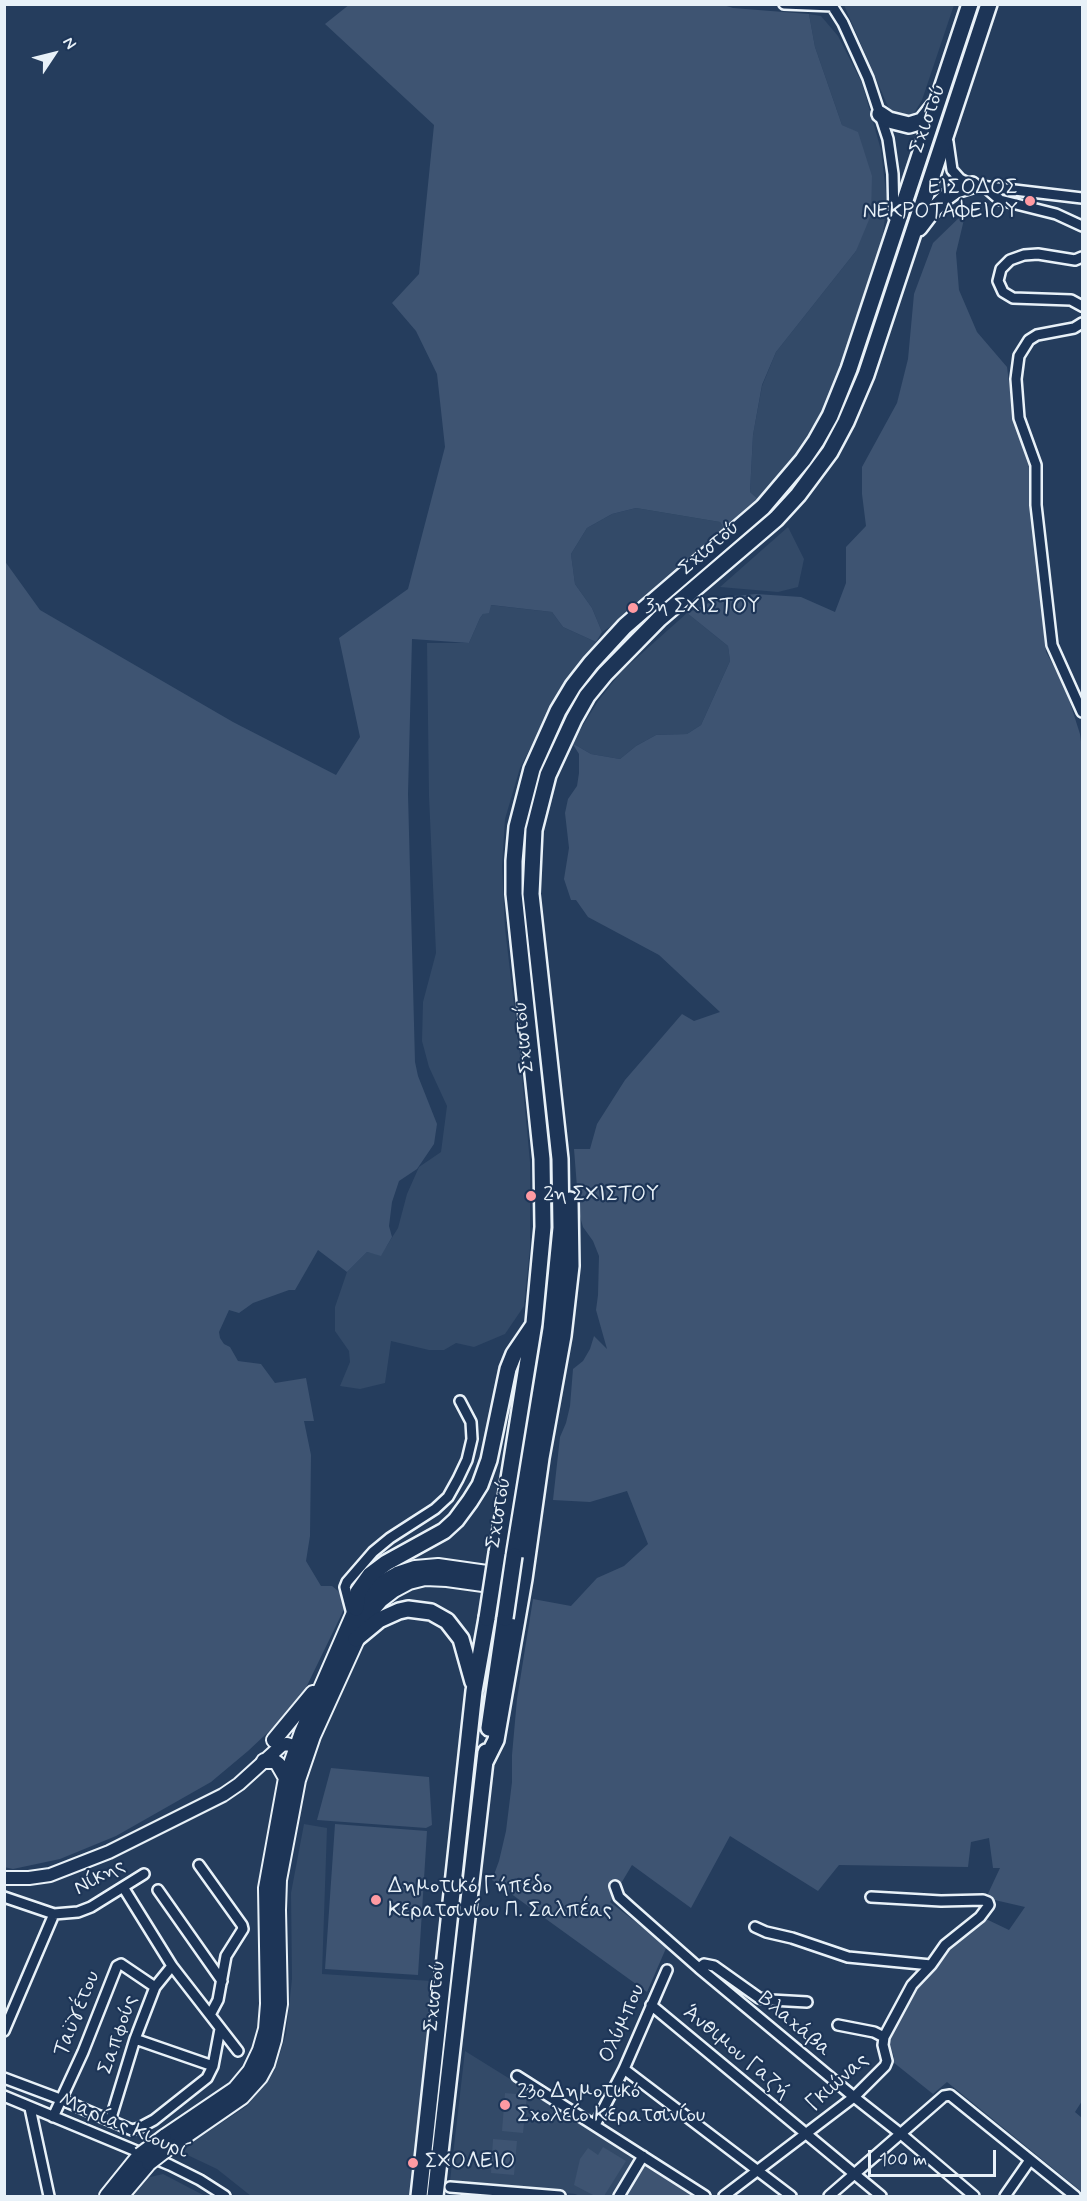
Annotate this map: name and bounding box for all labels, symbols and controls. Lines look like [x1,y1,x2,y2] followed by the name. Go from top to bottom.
[24,24,84,84] north arrow
[57,33,81,54] text: N
[905,81,953,157] street label: Σχιστού
[863,176,1018,226] place label: ΕΙΣΟΔΟΣ ΝΕΚΡΟΤΑΦΕΙΟΥ
[1023,194,1037,208] marker: ΕΙΣΟΔΟΣ ΝΕΚΡΟΤΑΦΕΙΟΥ
[675,516,745,582] street label: Σχιστού
[645,595,760,621] place label: 3η ΣΧΙΣΤΟΥ
[626,601,640,615] marker: 3η ΣΧΙΣΤΟΥ
[509,1000,541,1074] street label: Σχιστού
[543,1183,659,1209] place label: 2η ΣΧΙΣΤΟΥ
[524,1189,538,1203] marker: 2η ΣΧΙΣΤΟΥ
[482,1476,518,1550] street label: Σχιστού
[70,1854,130,1902] street label: Νίκης
[388,1875,612,1925] place label: Δημοτικό Γήπεδο Κερατσινίου Π. Σαλπέας
[369,1893,383,1907] marker: Δημοτικό Γήπεδο Κερατσινίου Π. Σαλπέας
[420,1959,452,2033] street label: Σχιστού
[49,1968,107,2060] street label: Ταϋγέτου
[594,1981,652,2067] street label: Ολύμπου
[752,1987,836,2063] street label: Βλαχάβα
[94,1992,144,2078] street label: Σαπφούς
[677,2001,795,2105] street label: Άνθιμου Γαζή
[802,2048,874,2118] street label: Γκιώνας
[517,2080,705,2130] place label: 23o Δημοτικό Σχολείο Κερατσινίου
[54,2088,192,2166] street label: Μαρίας Κιουρί
[498,2098,512,2112] marker: 23o Δημοτικό Σχολείο Κερατσινίου
[871,2138,998,2176] scale bar
[879,2148,927,2172] text: 100 m
[425,2150,515,2176] place label: ΣΧΟΛΕΙΟ
[406,2156,420,2170] marker: ΣΧΟΛΕΙΟ

